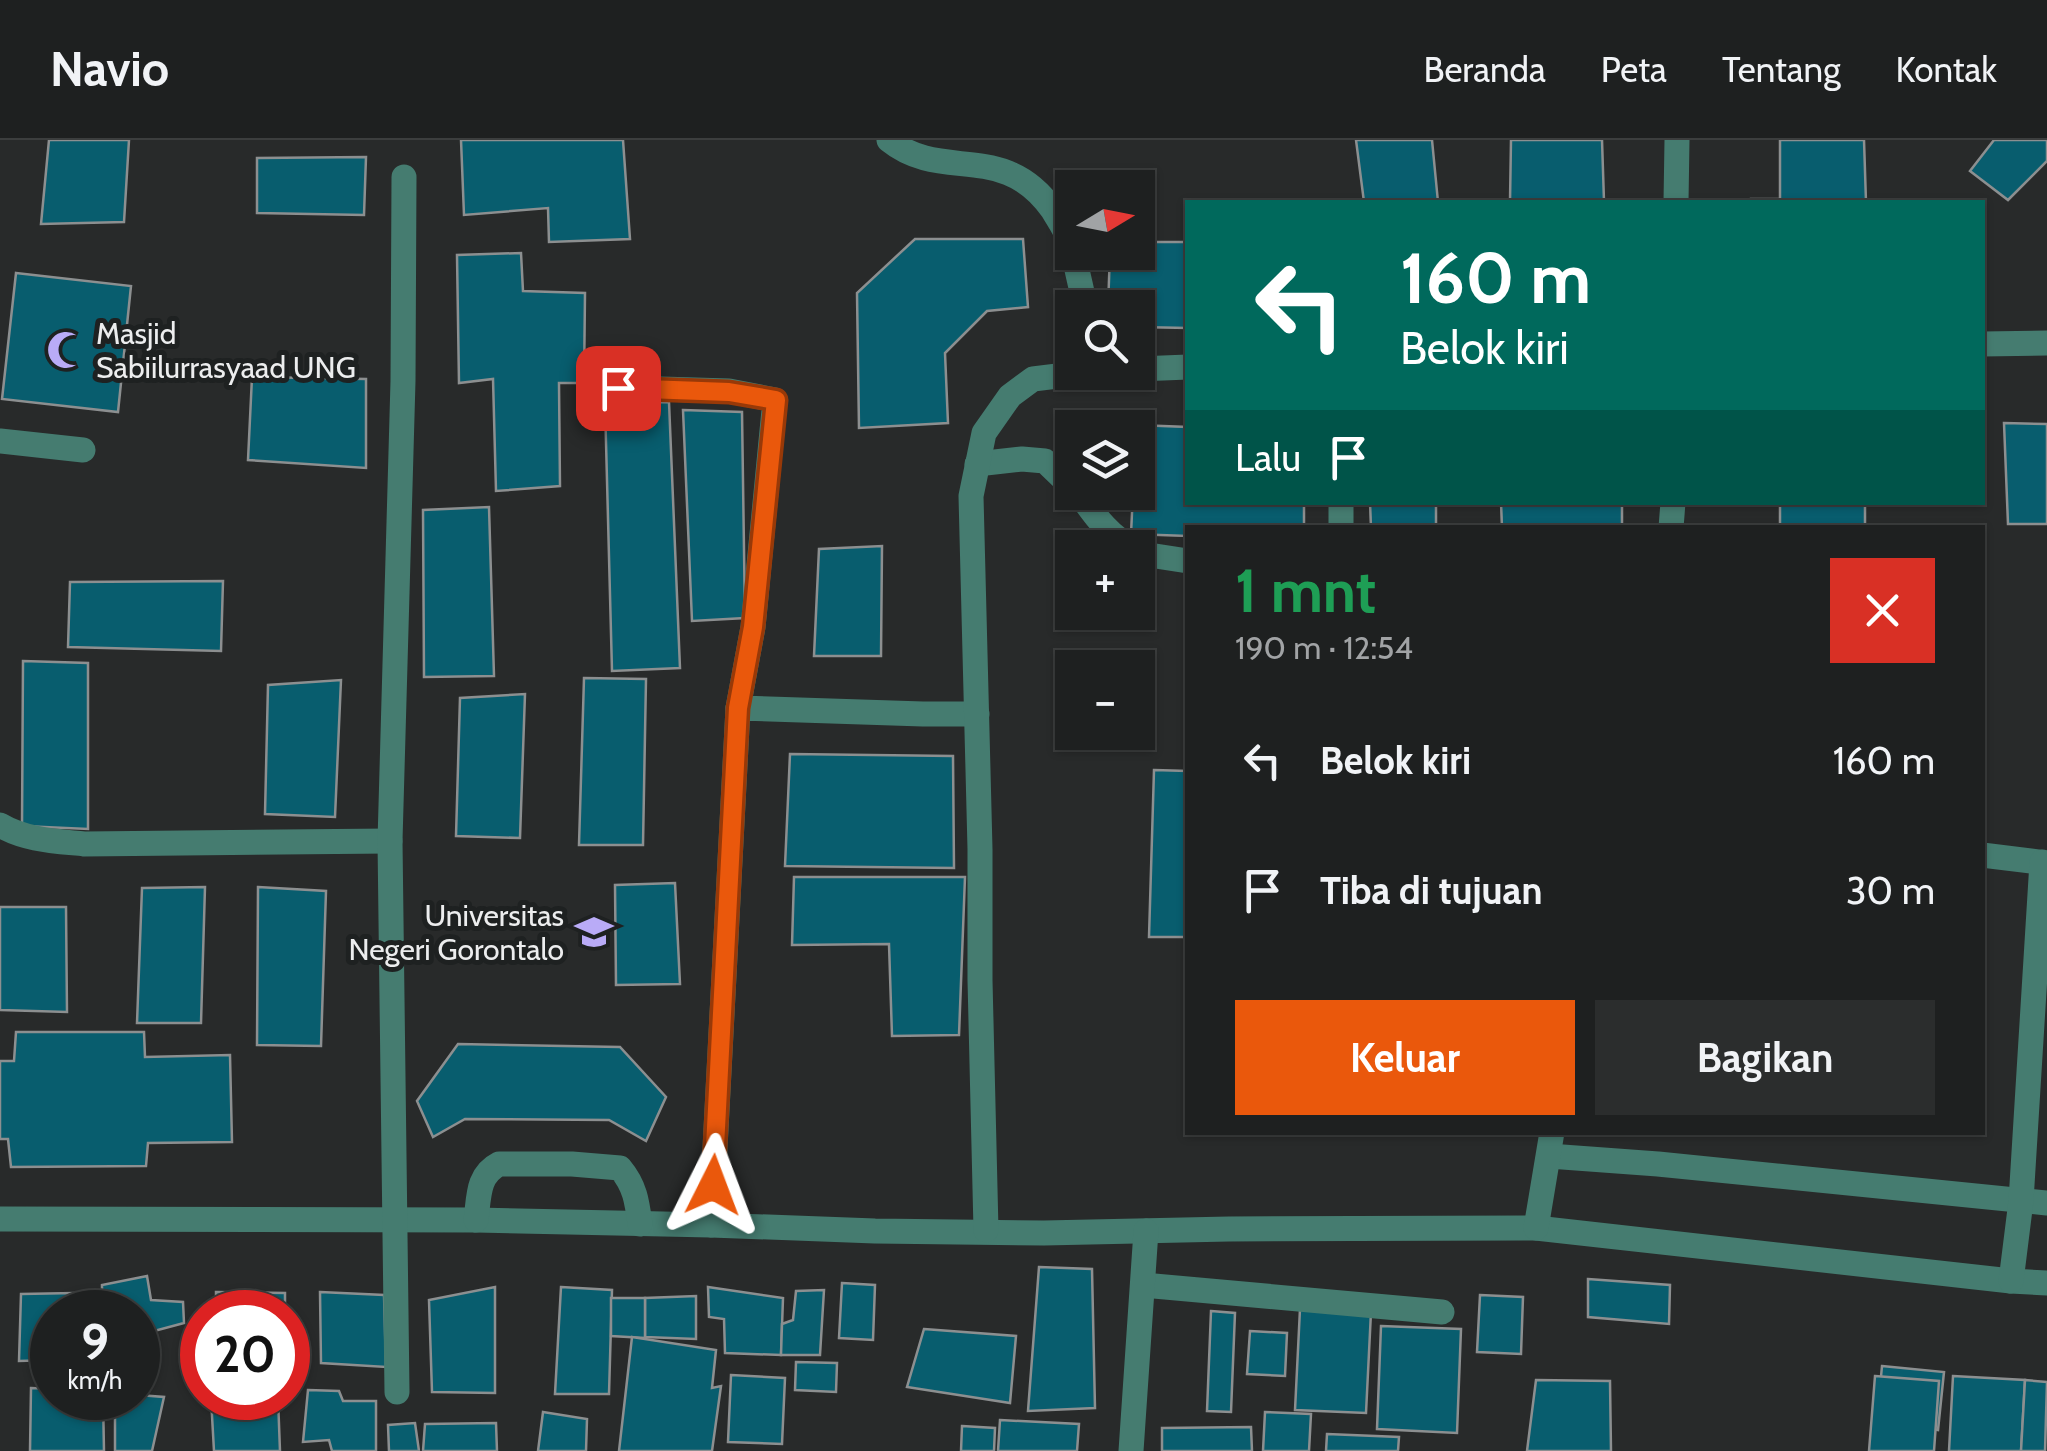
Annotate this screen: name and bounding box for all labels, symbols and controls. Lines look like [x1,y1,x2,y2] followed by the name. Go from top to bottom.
[50,40,169,98] text: Navio
[1424,48,1546,91] text: Beranda
[1601,48,1667,91] text: Peta
[1722,48,1841,91] text: Tentang
[1896,48,1997,91] text: Kontak
[1055,170,1155,270] north arrow
[1055,170,1155,750] map controls
[1400,235,1591,321] text: 160 m
[1235,240,1365,370] icon: left
[1055,290,1155,390] button: search
[96,315,356,386] place label: Masjid Sabiilurrasyaad UNG
[1400,321,1569,375] text: Belok kiri
[45,329,87,371] mosque icon: Masjid Sabiilurrasyaad UNG
[576,346,661,431] pin
[591,361,646,416] icon: arrive
[1055,410,1155,510] button: layers
[1321,430,1376,485] icon: arrive
[1235,434,1301,481] text: Lalu
[1055,530,1155,630] button: +
[1235,554,1376,627] text: 1 mnt
[1830,558,1935,663] button: close
[1235,628,1413,667] text: 190 m · 12:54
[1055,650,1155,750] button: −
[1235,733,1290,788] icon: left
[1320,737,1471,784] text: Belok kiri
[1833,737,1935,784] text: 160 m
[1235,863,1290,918] icon: arrive
[1320,867,1542,914] text: Tiba di tujuan
[1846,867,1935,914] text: 30 m
[348,897,564,968] place label: Universitas Negeri Gorontalo
[573,911,615,953] school or university icon: Universitas Negeri Gorontalo
[1235,1000,1575,1115] button: Keluar
[1595,1000,1935,1115] button: Bagikan
[661,1133,765,1237] position arrow
[180,1290,310,1420] speed limit sign: 20
[81,1312,109,1373] text: 9
[68,1365,122,1395] text: km/h

